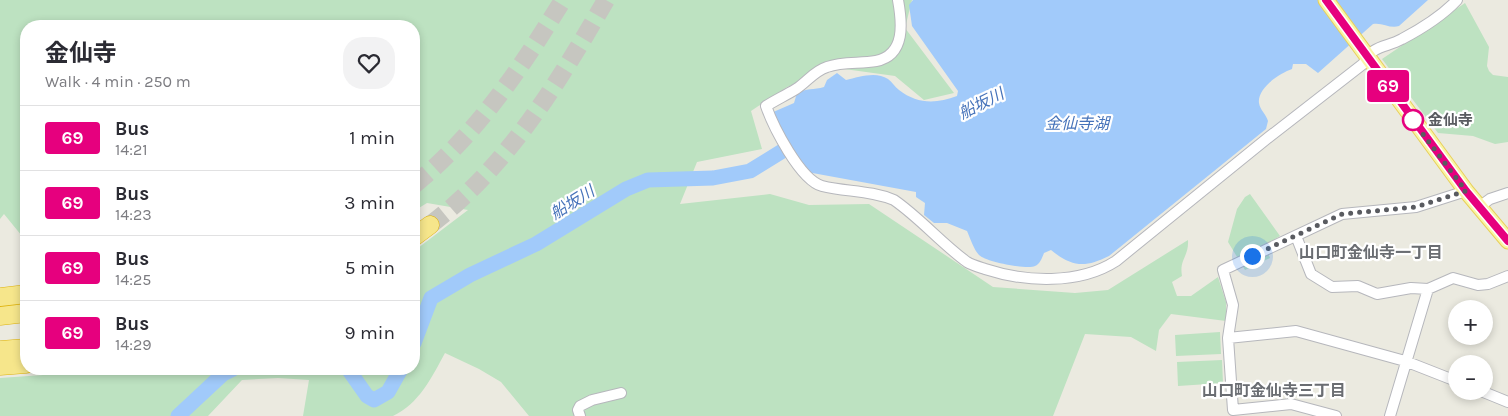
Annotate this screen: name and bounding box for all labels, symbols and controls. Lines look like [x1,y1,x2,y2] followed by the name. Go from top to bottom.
[343,37,395,89] button: heart
[45,39,117,67] text: 金仙寺
[1366,70,1410,102] line badge: 69
[45,72,191,91] text: Walk · 4 min · 250 m
[1377,75,1399,97] text: 69
[956,83,1009,123] water label: 船坂川
[1402,109,1424,131] marker: 金仙寺
[1428,111,1473,129] place label: 金仙寺
[1045,114,1112,133] water label: 金仙寺湖
[115,118,149,140] text: Bus
[62,127,83,149] text: 69
[349,127,395,149] text: 1 min
[115,140,147,159] text: 14:21
[547,181,599,223] water label: 船坂川
[115,183,149,205] text: Bus
[62,192,83,214] text: 69
[344,192,395,214] text: 3 min
[115,205,152,224] text: 14:23
[1299,243,1443,262] district label: 山口町金仙寺一丁目
[1240,244,1265,269] your location
[115,248,149,270] text: Bus
[62,257,83,279] text: 69
[345,257,395,279] text: 5 min
[115,270,151,289] text: 14:25
[1448,300,1493,400] map controls
[1448,300,1493,345] button: +
[115,313,149,335] text: Bus
[62,322,83,344] text: 69
[345,322,395,344] text: 9 min
[115,335,151,354] text: 14:29
[1448,355,1493,400] button: −
[1202,381,1346,400] district label: 山口町金仙寺三丁目

